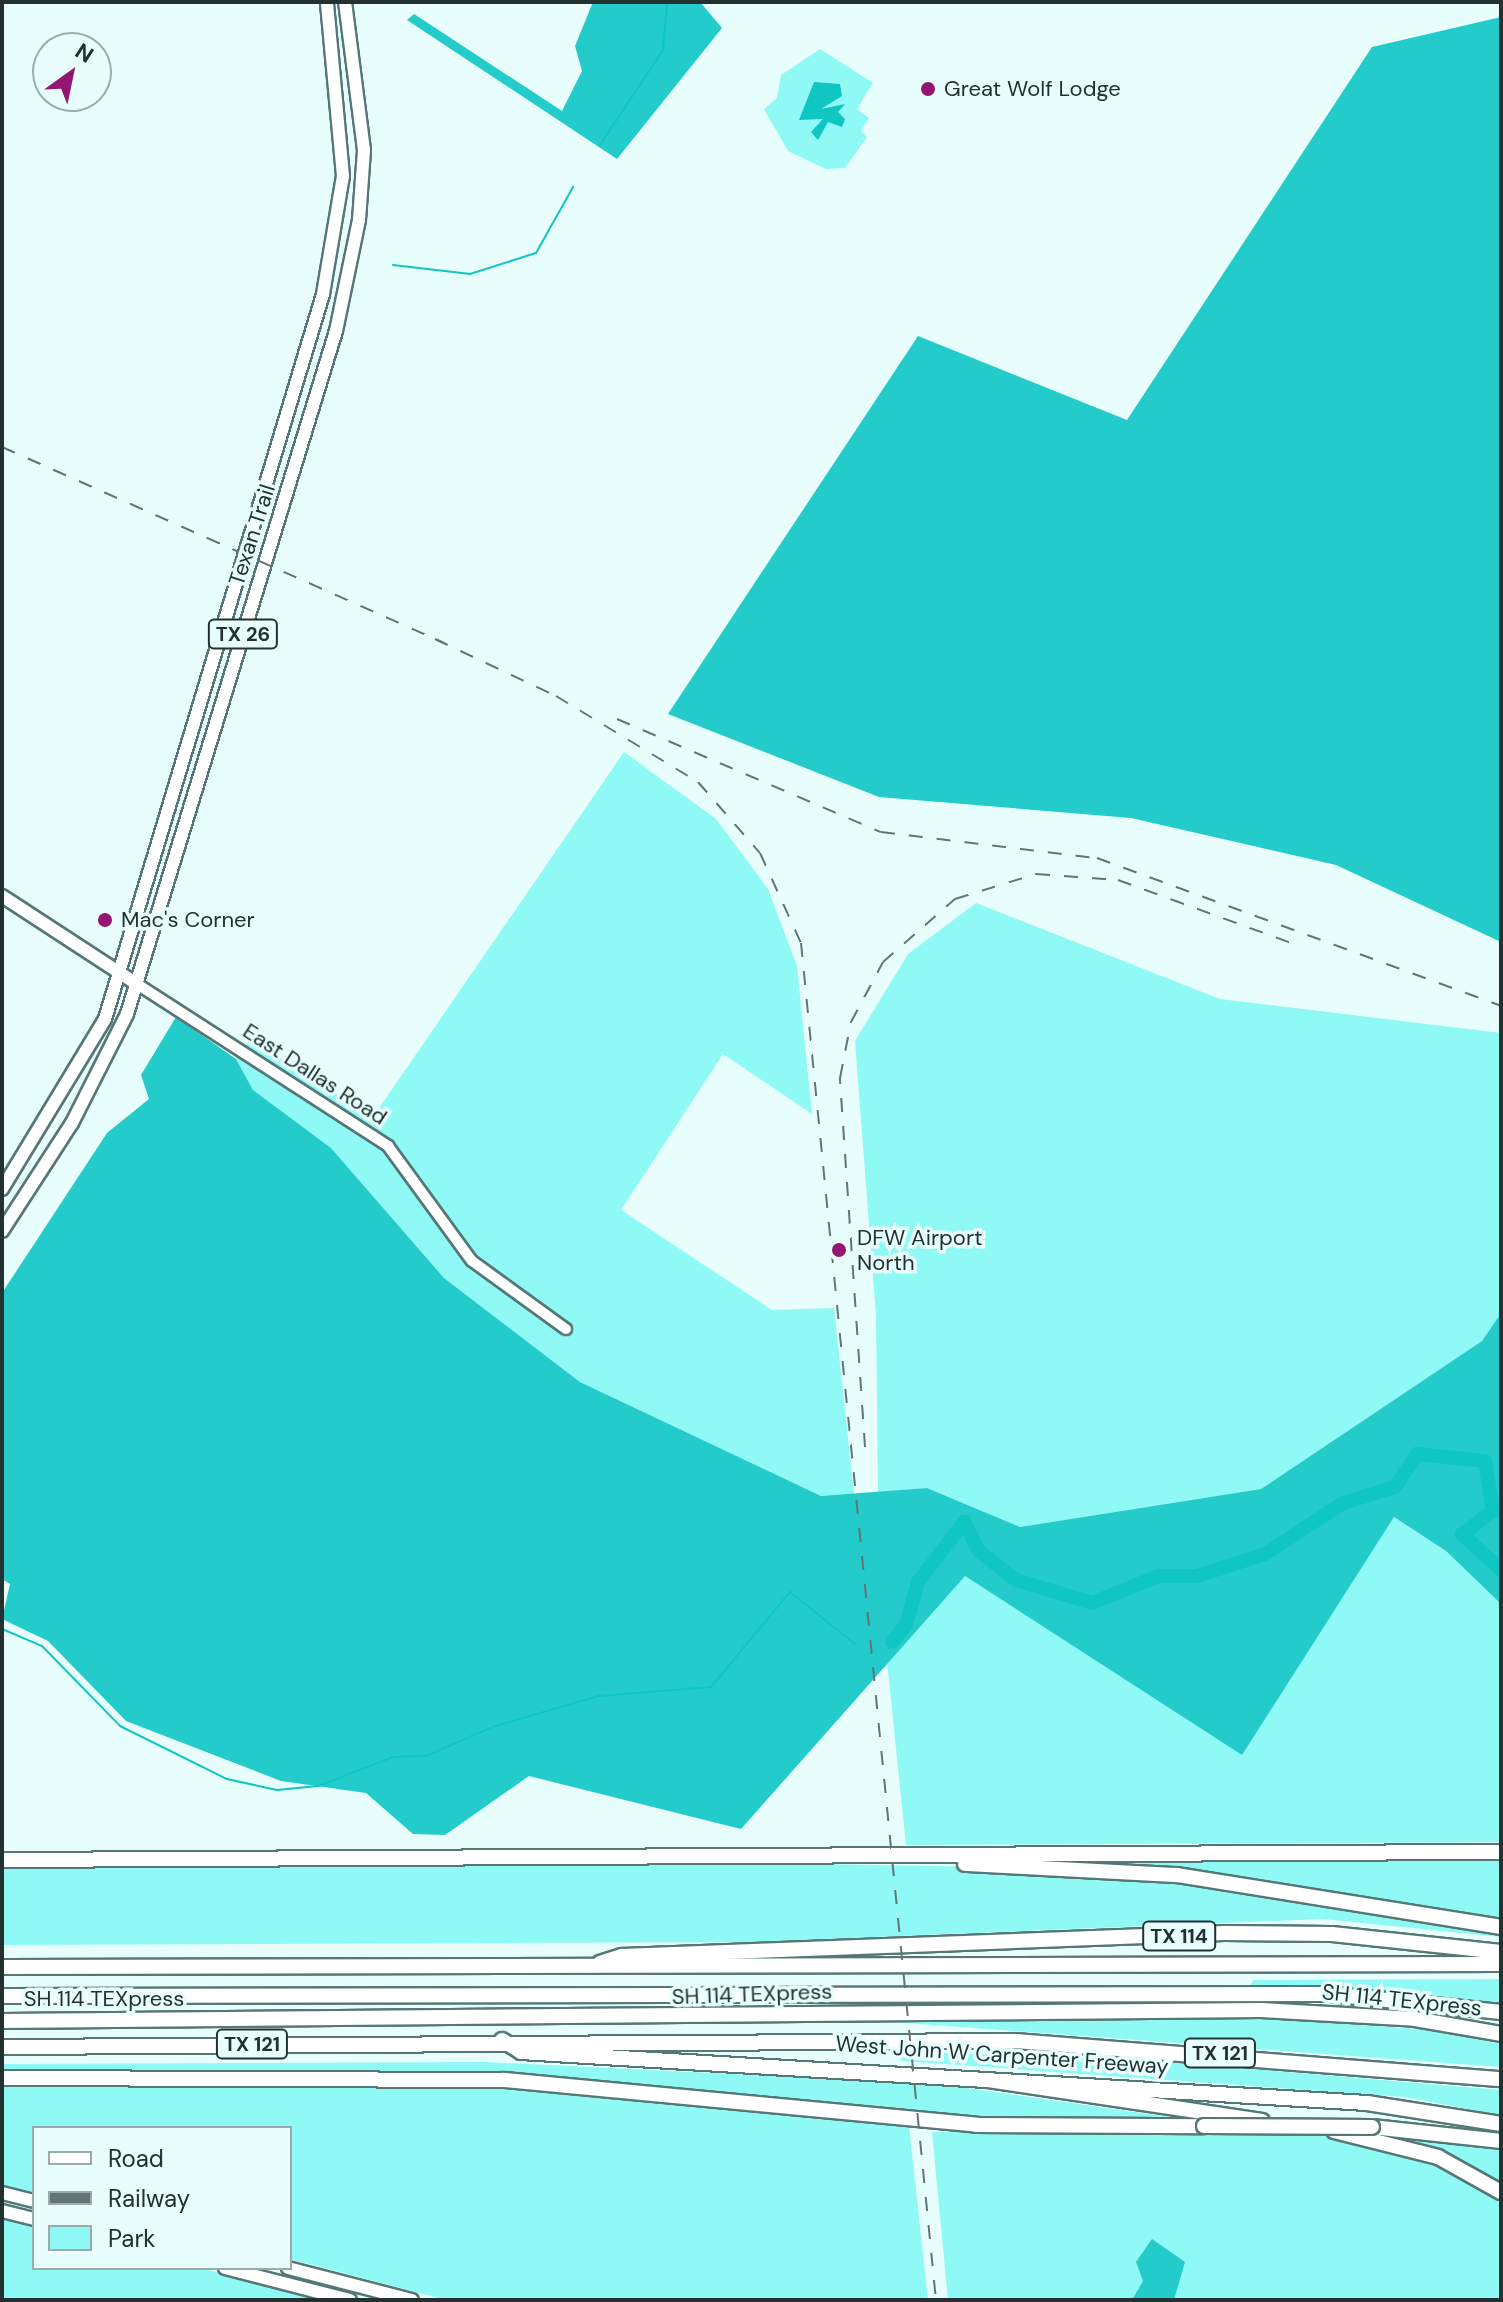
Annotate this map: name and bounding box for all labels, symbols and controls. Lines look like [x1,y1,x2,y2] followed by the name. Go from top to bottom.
[32,32,112,112] north arrow
[70,37,99,70] text: N
[944,76,1121,102] place label: Great Wolf Lodge
[919,80,937,98] marker: Great Wolf Lodge
[223,481,281,589] street label: Texan Trail
[207,618,279,650] road number: TX 26
[121,907,255,933] place label: Mac's Corner
[96,911,114,929] marker: Mac's Corner
[238,1018,392,1130] street label: East Dallas Road
[857,1224,983,1276] place label: DFW Airport North
[828,1239,850,1261] marker: DFW Airport North
[1141,1920,1217,1952] road number: TX 114
[671,1978,833,2010] street label: SH 114 TEXpress
[1321,1978,1483,2022] street label: SH 114 TEXpress
[24,1986,184,2012] street label: SH 114 TEXpress
[214,2028,290,2060] road number: TX 121
[835,2030,1169,2080] street label: West John W Carpenter Freeway
[1182,2037,1258,2069] road number: TX 121
[32,2126,292,2270] legend
[108,2143,164,2174] text: Road
[108,2183,190,2214] text: Railway
[108,2223,155,2254] text: Park

